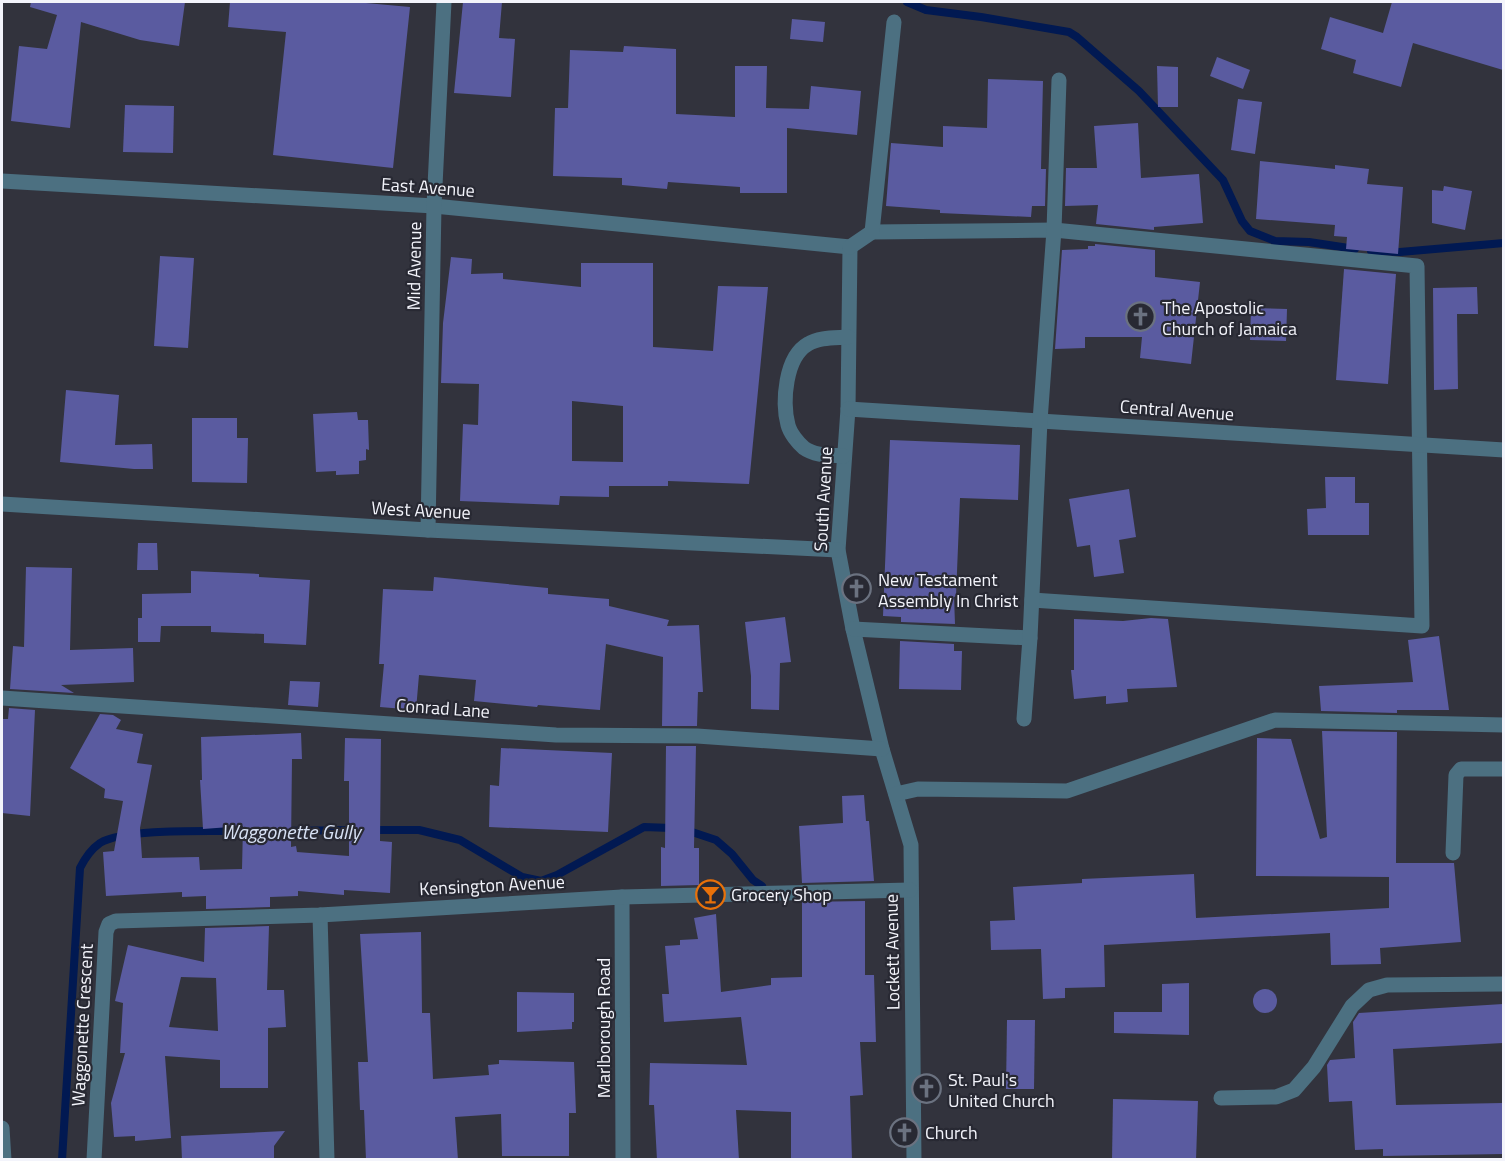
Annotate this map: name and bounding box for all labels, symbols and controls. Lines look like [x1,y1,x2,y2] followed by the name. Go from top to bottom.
[380,170,476,204] street label: East Avenue
[400,221,428,311] street label: Mid Avenue
[1162,294,1297,342] place label: The Apostolic Church of Jamaica
[1125,301,1157,333] church icon: The Apostolic Church of Jamaica
[1119,393,1235,427] street label: Central Avenue
[807,446,839,552] street label: South Avenue
[371,494,471,526] street label: West Avenue
[878,566,1019,614] place label: New Testament Assembly In Christ
[841,573,873,605] church icon: New Testament Assembly In Christ
[395,691,491,725] street label: Conrad Lane
[221,816,363,847] water label: Waggonette Gully
[419,868,565,902] street label: Kensington Avenue
[694,878,726,910] bar icon: Grocery Shop
[731,881,832,908] place label: Grocery Shop
[877,894,907,1010] street label: Lockett Avenue
[64,942,100,1107] street label: Waggonette Crescent
[590,958,617,1098] street label: Marlborough Road
[948,1066,1055,1114] place label: St. Paul's United Church
[911,1073,943,1105] church icon: St. Paul's United Church
[888,1116,920,1148] church icon: Church
[925,1119,978,1146] place label: Church

